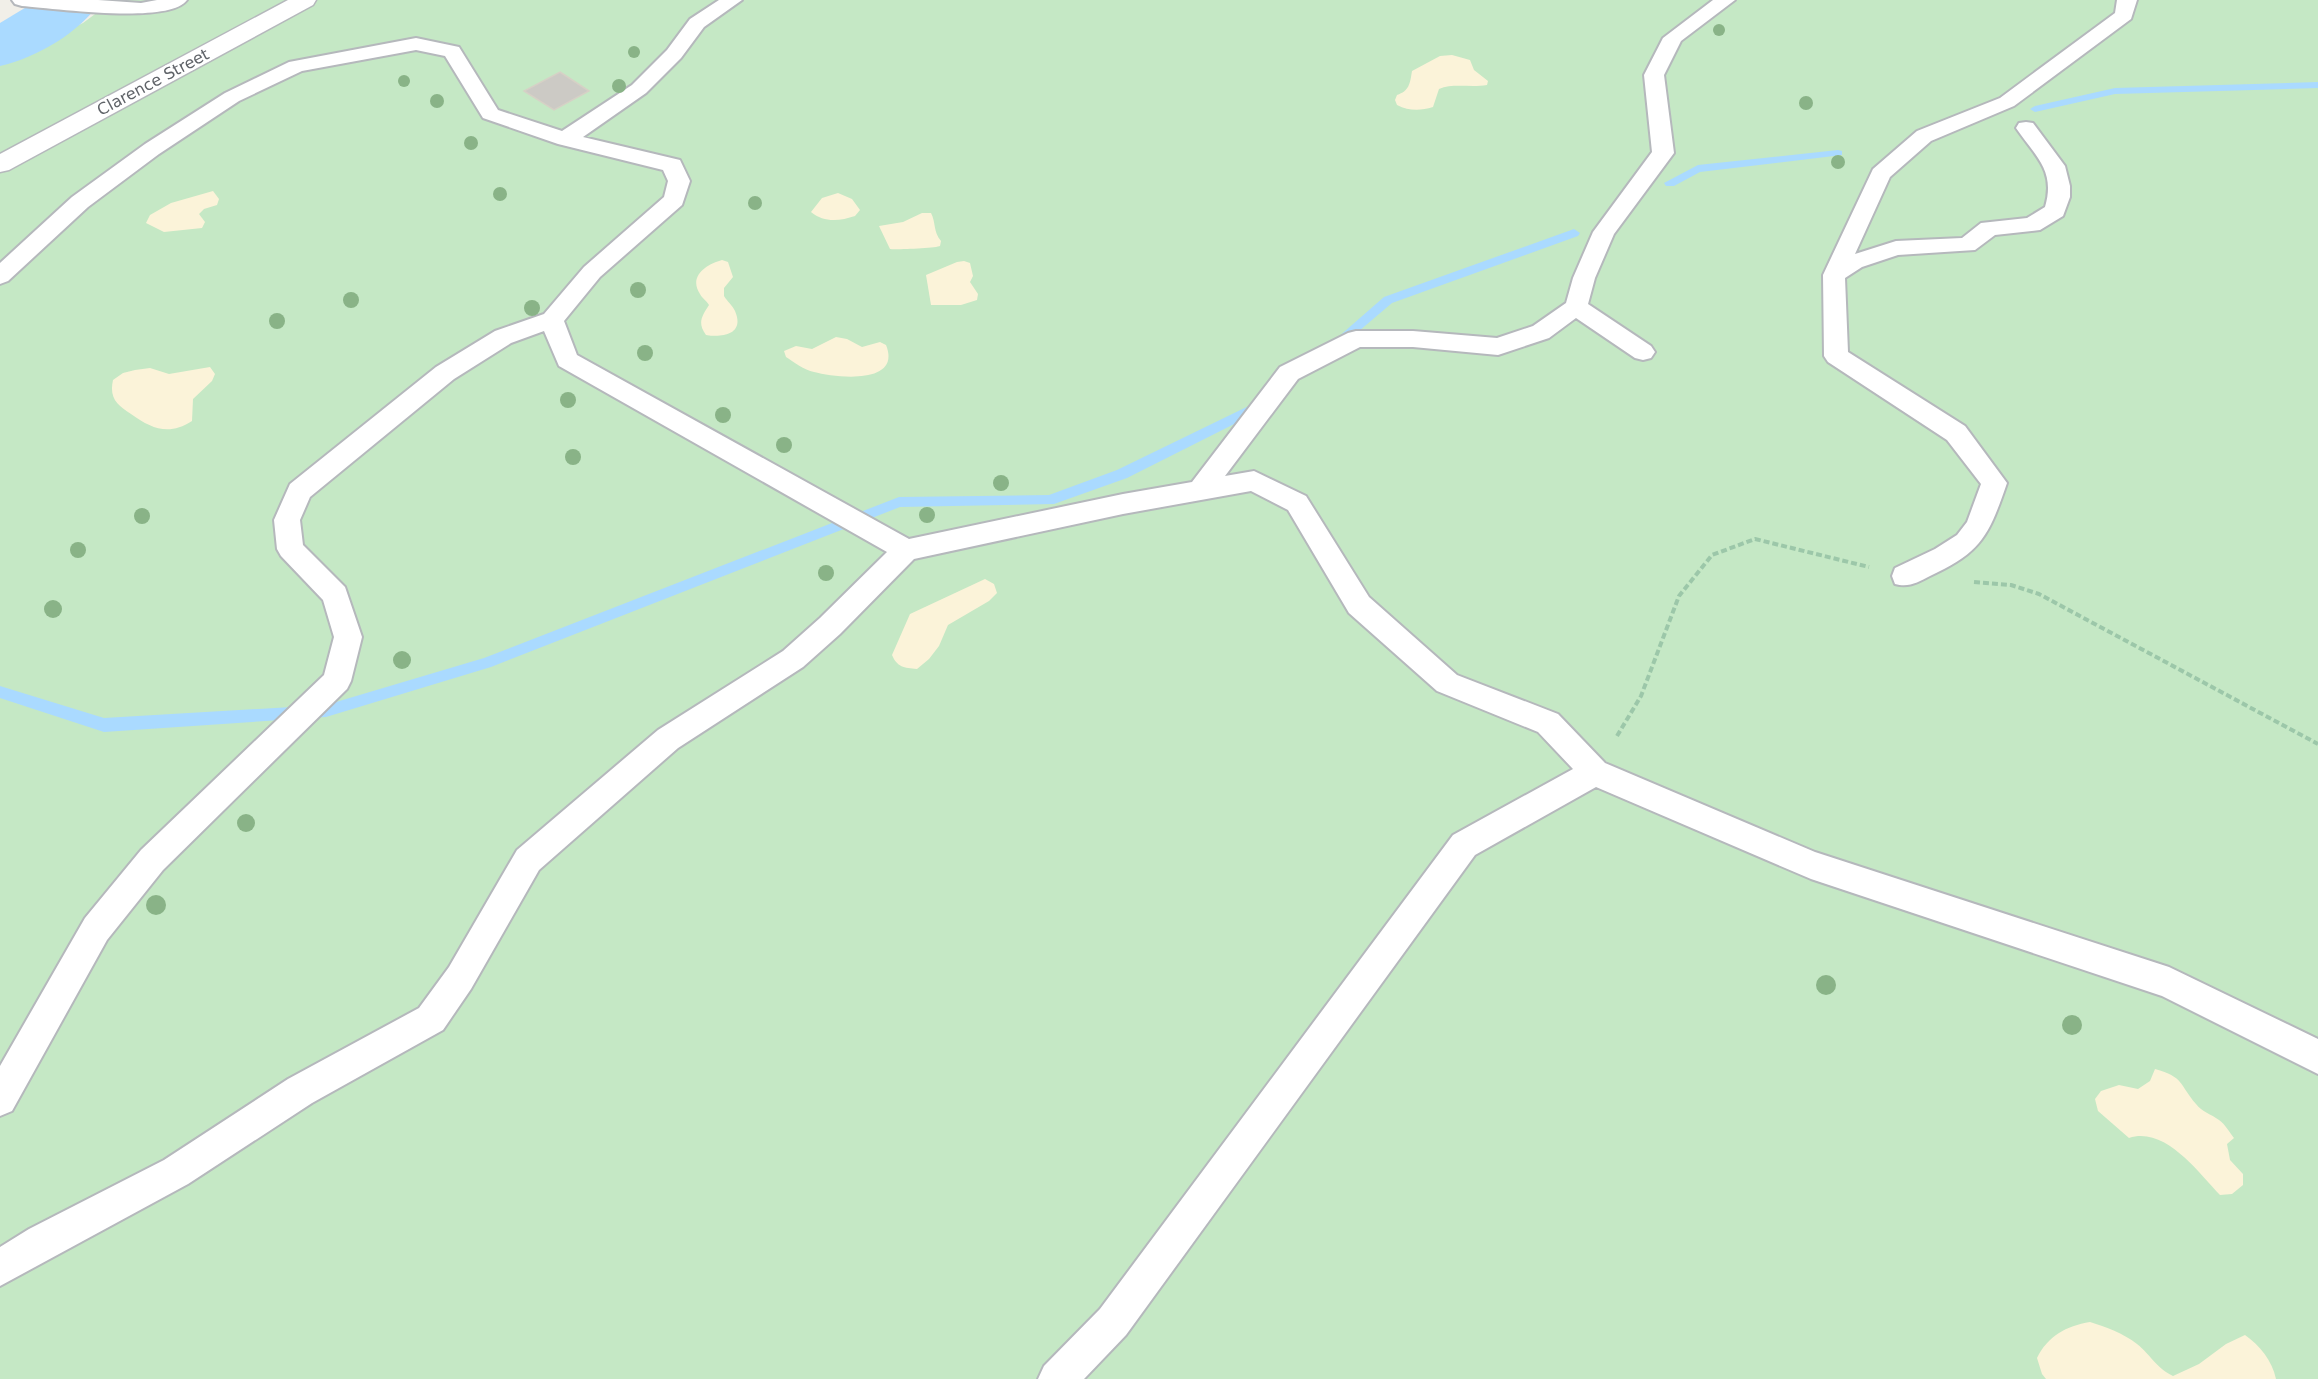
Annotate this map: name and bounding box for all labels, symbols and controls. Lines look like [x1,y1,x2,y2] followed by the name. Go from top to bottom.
[94,45,212,119] street label: Clarence Street

